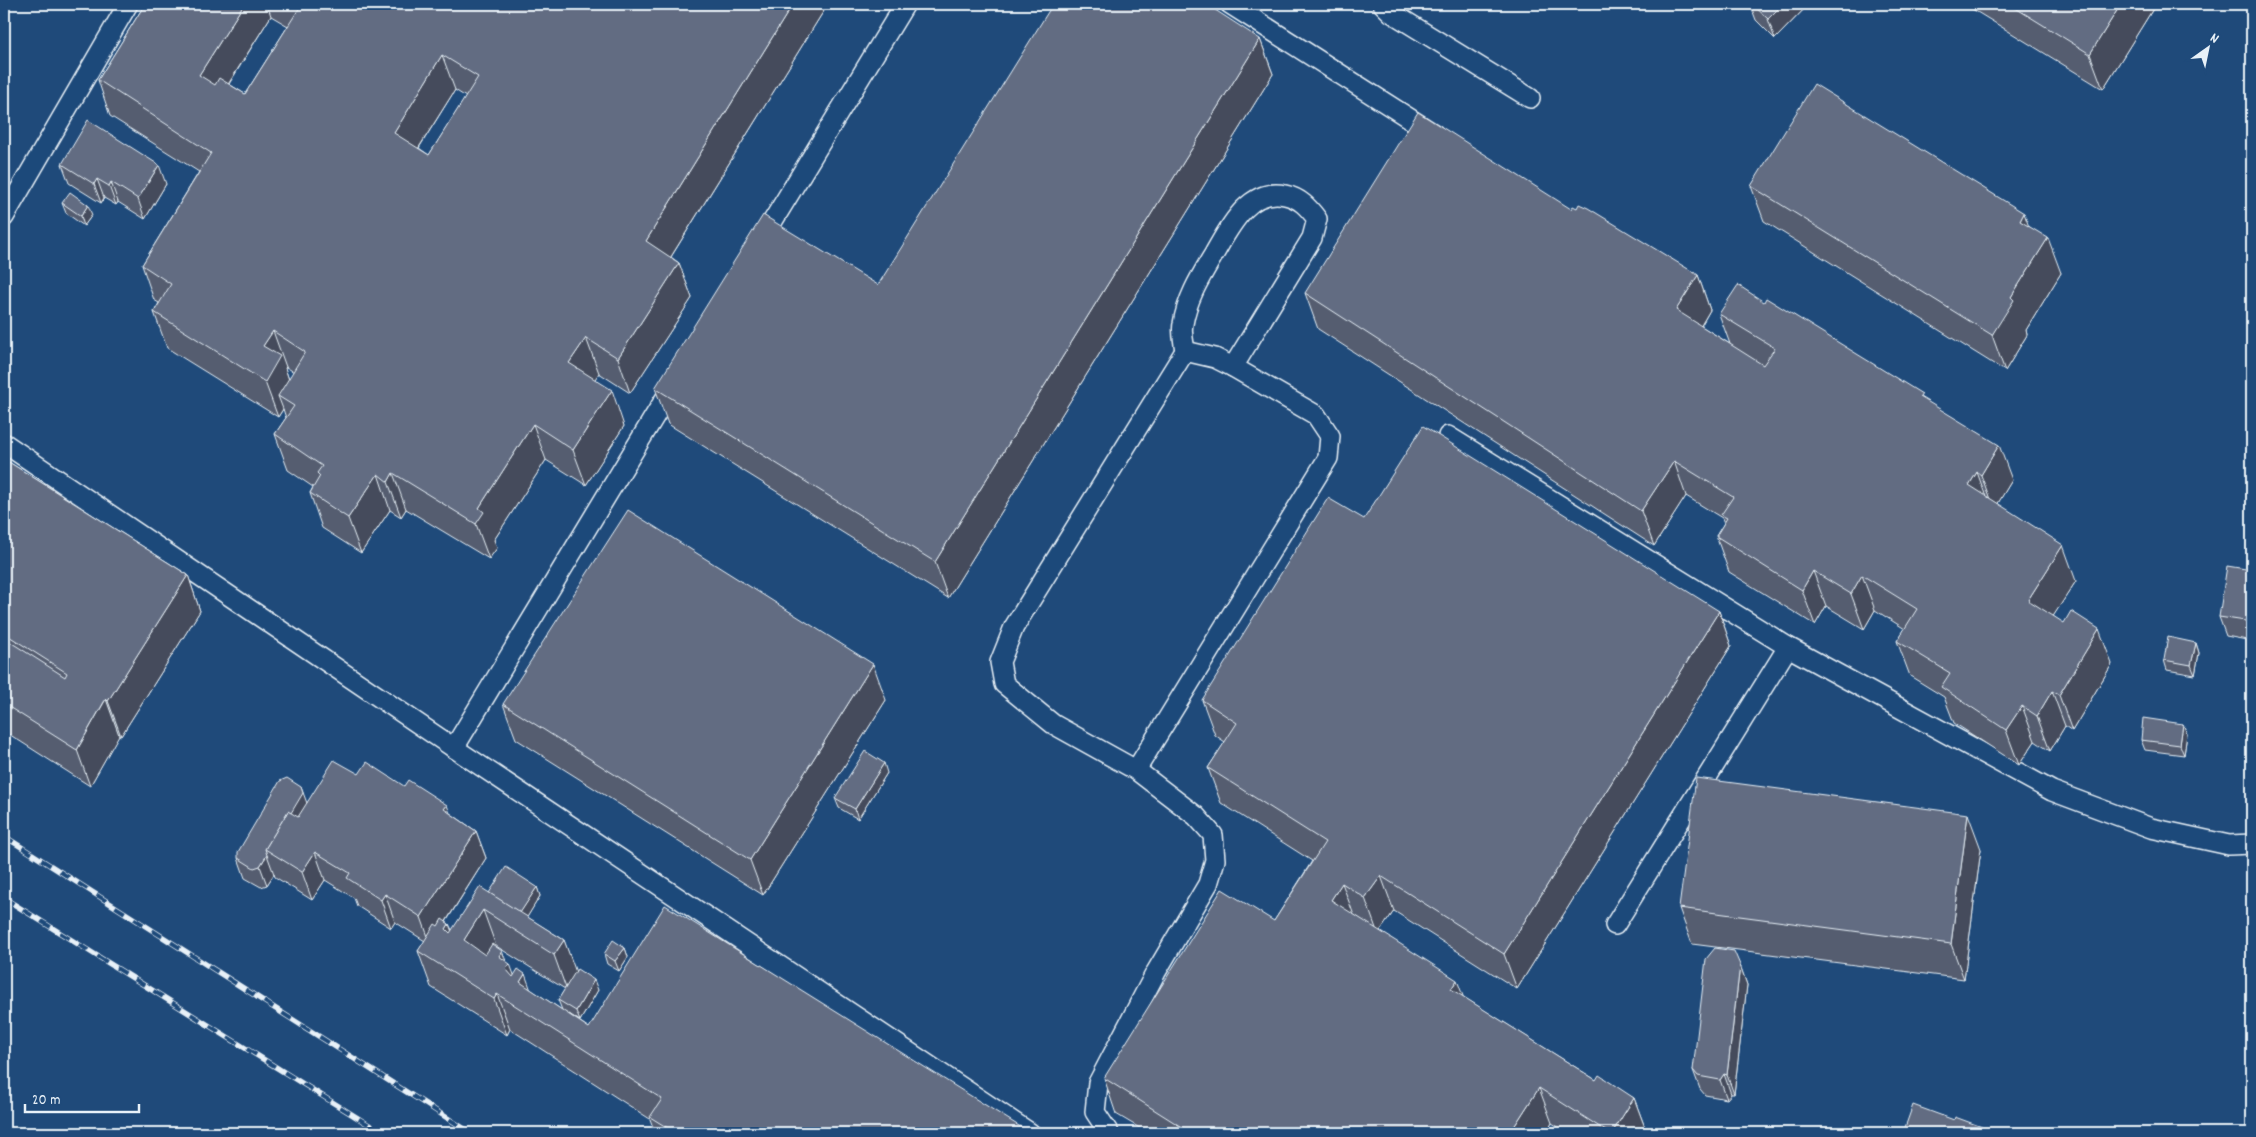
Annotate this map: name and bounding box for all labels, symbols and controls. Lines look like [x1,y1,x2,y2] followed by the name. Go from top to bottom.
[2184,22,2234,72] north arrow
[2206,29,2222,49] text: N
[25,1082,139,1114] scale bar
[32,1090,60,1112] text: 20 m

